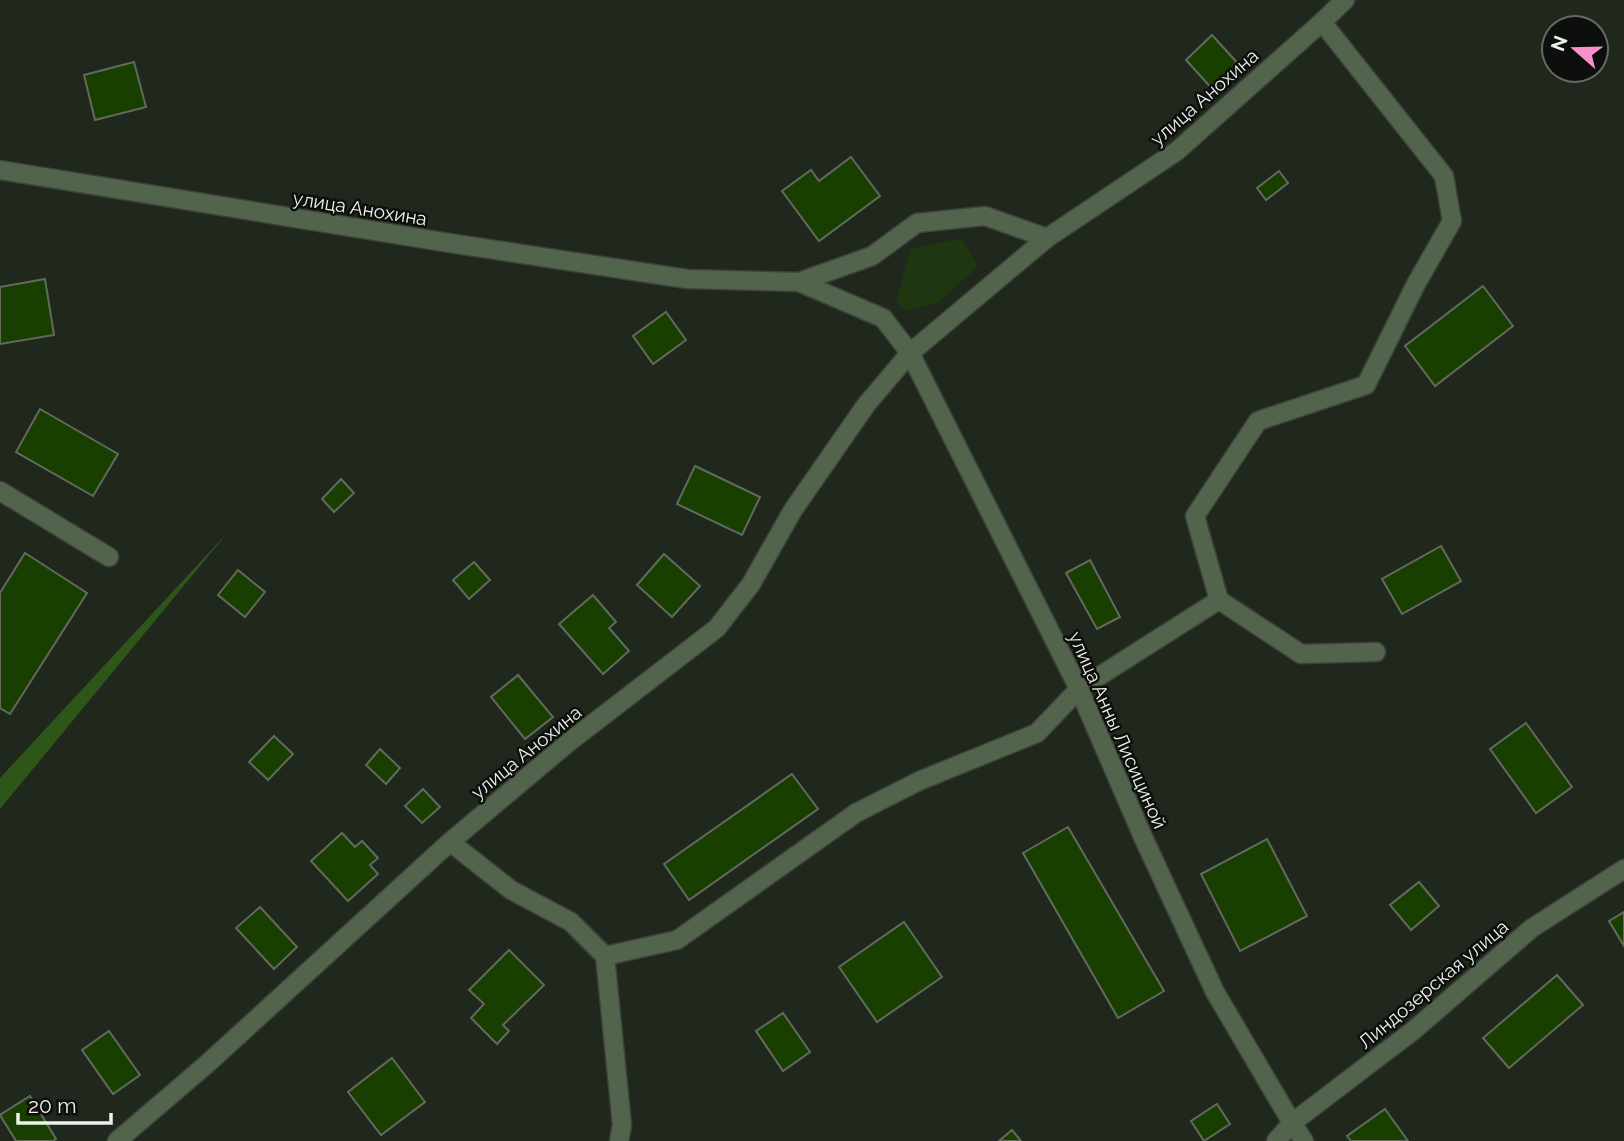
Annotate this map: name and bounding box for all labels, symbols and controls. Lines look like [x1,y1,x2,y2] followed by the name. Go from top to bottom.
[1540,14,1610,84] north arrow
[1546,33,1572,54] text: N
[1146,44,1262,150] street label: улица Анохина
[291,187,429,229] street label: улица Анохина
[1065,628,1171,832] street label: улица Анны Лисициной
[466,701,586,803] street label: улица Анохина
[1354,915,1512,1053] street label: Линдозерская улица
[18,1082,110,1126] scale bar
[28,1093,76,1118] text: 20 m

